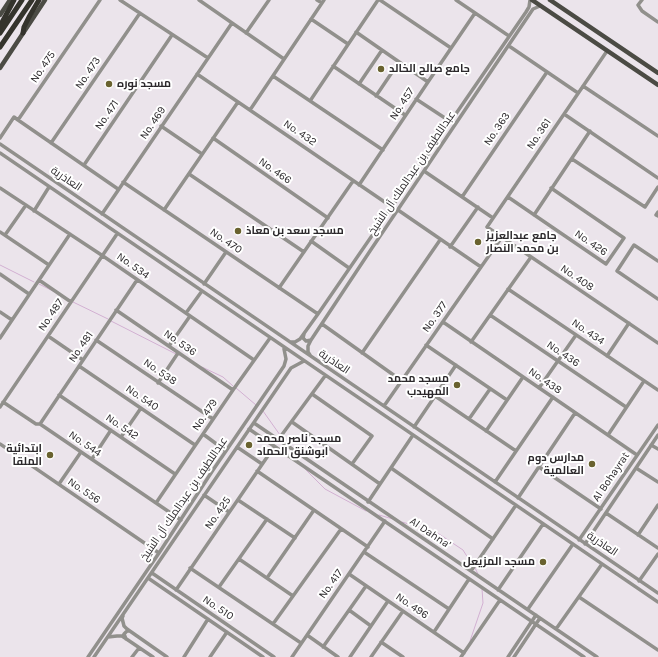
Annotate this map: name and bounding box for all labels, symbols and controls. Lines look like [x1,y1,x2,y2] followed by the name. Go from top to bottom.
[28,49,58,85] street label: No. 475
[72,54,104,92] street label: No. 473
[389,62,470,76] place label: جامع صالح الخالد
[376,64,386,74] marker: جامع صالح الخالد
[117,77,171,91] place label: مسجد نوره
[104,79,114,89] marker: مسجد نوره
[387,85,417,123] street label: No. 457
[92,98,122,132] street label: No. 471
[137,104,169,142] street label: No. 469
[366,109,458,237] street label: عبداللطيف بن عبدالملك آل الشيخ
[481,110,513,148] street label: No. 363
[524,116,554,152] street label: No. 361
[281,117,319,149] street label: No. 432
[256,155,294,187] street label: No. 466
[48,164,84,194] street label: العاذرية
[246,224,344,238] place label: مسجد سعد بن معاذ
[207,225,245,257] street label: No. 470
[233,226,243,236] marker: مسجد سعد بن معاذ
[572,227,610,259] street label: No. 426
[486,229,559,255] place label: جامع عبدالعزيز بن محمد النصار
[473,237,483,247] marker: جامع عبدالعزيز بن محمد النصار
[114,250,152,282] street label: No. 534
[558,262,596,294] street label: No. 408
[35,296,67,334] street label: No. 487
[420,299,450,335] street label: No. 377
[569,316,607,348] street label: No. 434
[161,327,199,359] street label: No. 536
[66,329,96,365] street label: No. 481
[544,338,582,370] street label: No. 436
[316,347,352,377] street label: العاذرية
[141,356,179,388] street label: No. 538
[526,365,564,397] street label: No. 438
[388,372,449,398] place label: مسجد محمد المهيدب
[452,380,462,390] marker: مسجد محمد المهيدب
[123,382,161,414] street label: No. 540
[190,396,220,434] street label: No. 479
[103,411,141,443] street label: No. 542
[66,428,104,460] street label: No. 544
[257,432,341,458] place label: مسجد ناصر محمد ابوشنق الحماد
[138,435,230,563] street label: عبداللطيف بن عبدالملك آل الشيخ
[244,440,254,450] marker: مسجد ناصر محمد ابوشنق الحماد
[6,442,42,468] place label: ابتدائية الملقا
[45,450,55,460] marker: ابتدائية الملقا
[590,450,632,504] street label: Al Bohayrat
[528,451,584,477] place label: مدارس دوم العالمية
[587,459,597,469] marker: مدارس دوم العالمية
[65,475,103,507] street label: No. 556
[202,494,234,532] street label: No. 425
[407,515,453,551] street label: Al Dahna'
[584,529,620,559] street label: العاذرية
[463,555,535,569] place label: مسجد المزيعل
[538,557,548,567] marker: مسجد المزيعل
[316,567,346,601] street label: No. 417
[393,590,431,622] street label: No. 496
[200,593,236,623] street label: No. 510

